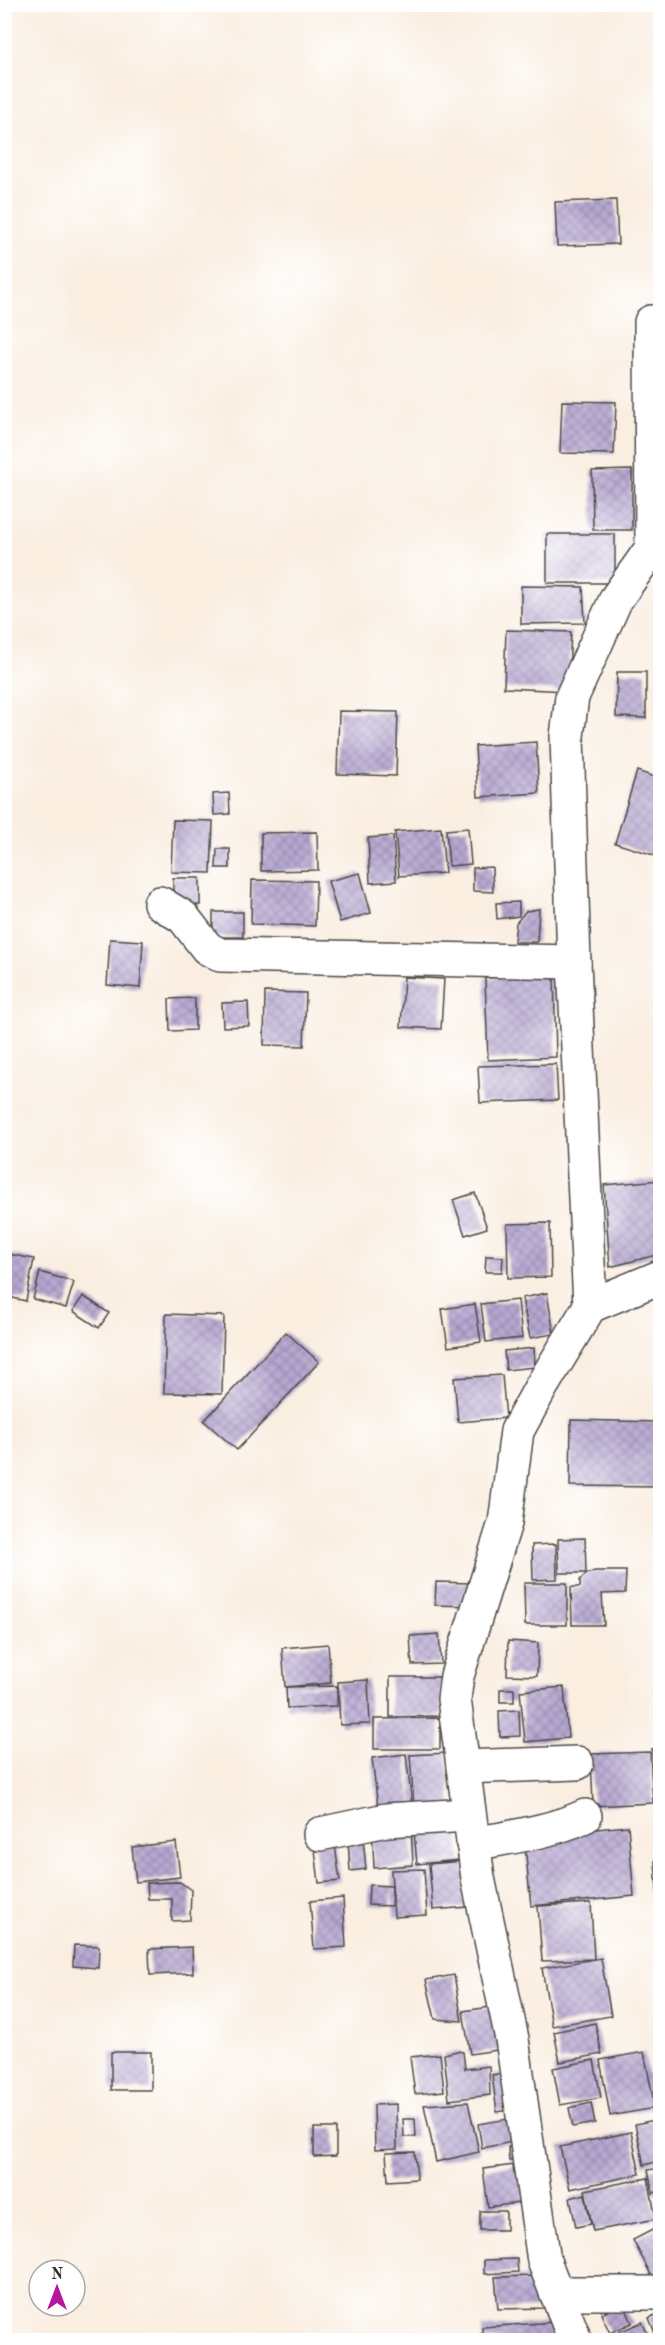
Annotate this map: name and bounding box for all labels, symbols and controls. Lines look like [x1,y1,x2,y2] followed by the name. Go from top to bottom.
[27,2258,87,2318] north arrow
[51,2267,64,2283] text: N

